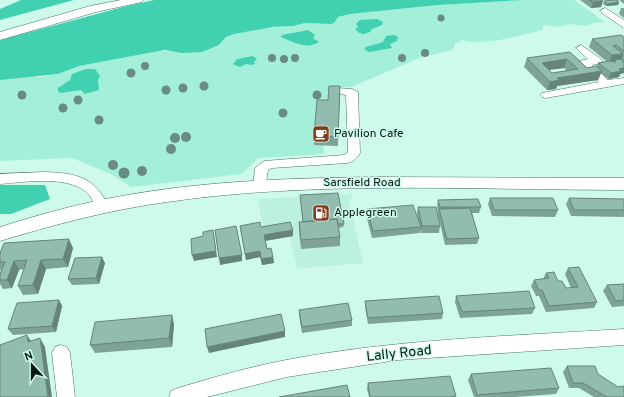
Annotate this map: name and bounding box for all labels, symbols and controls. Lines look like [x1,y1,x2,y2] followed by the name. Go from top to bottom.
[311,124,331,144] cafe icon: Pavilion Cafe
[334,126,403,142] place label: Pavilion Cafe
[323,175,401,191] street label: Sarsfield Road
[311,203,331,223] fuel station icon: Applegreen
[334,205,397,221] place label: Applegreen
[365,342,433,366] street label: Lally Road
[12,345,52,385] north arrow
[23,349,35,365] text: N

